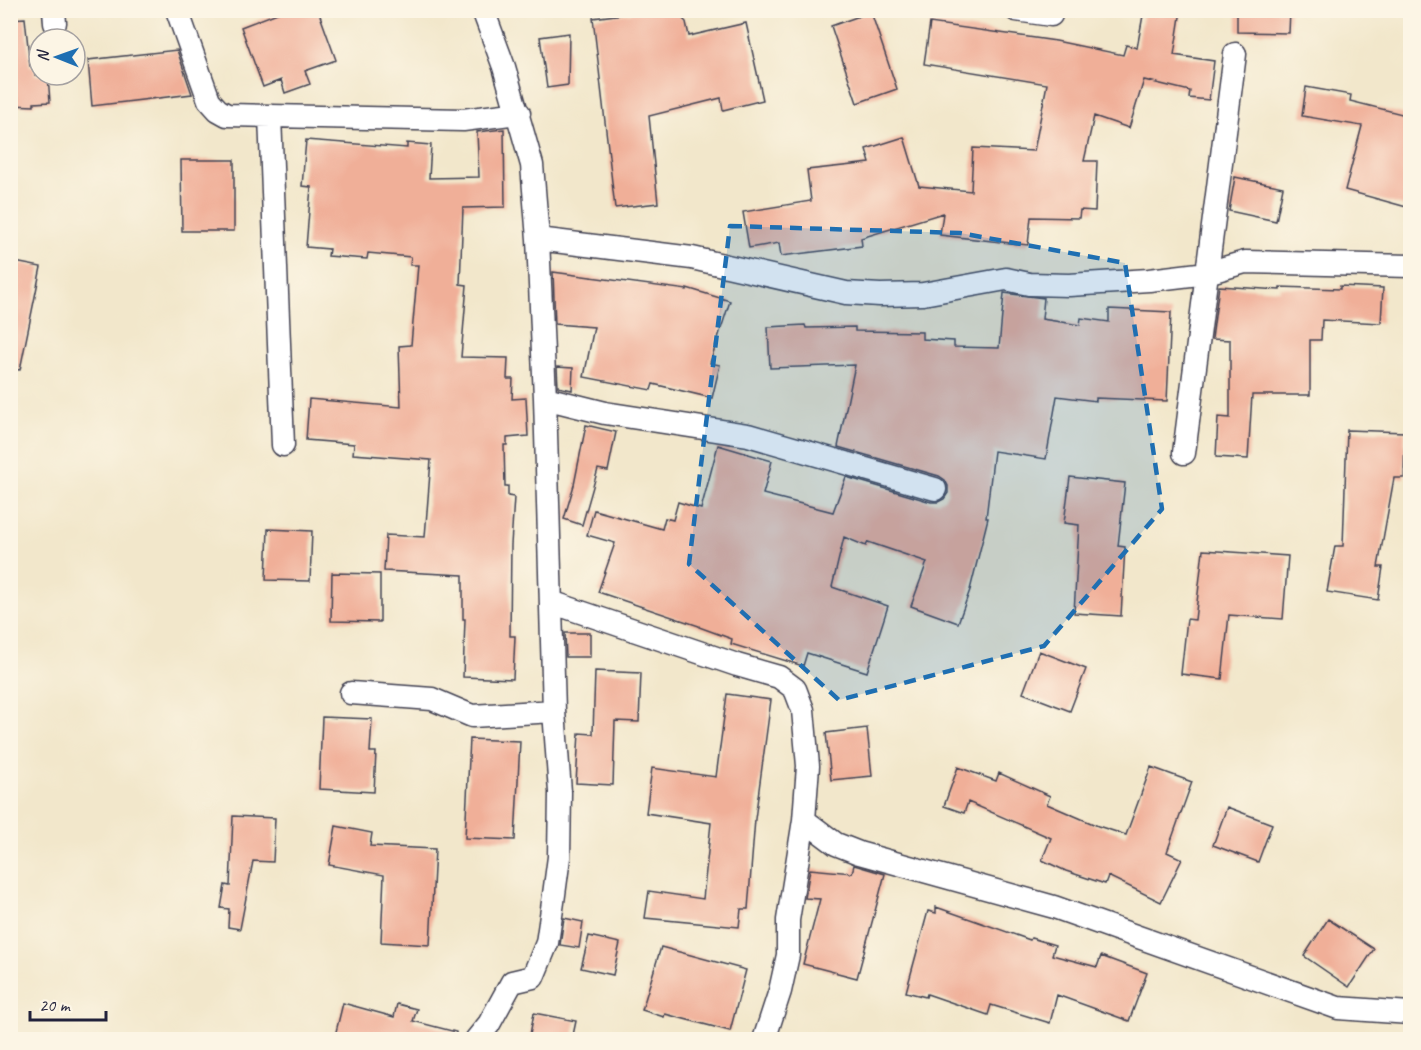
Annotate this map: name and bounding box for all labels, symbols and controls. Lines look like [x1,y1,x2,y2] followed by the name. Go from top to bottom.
[27,27,87,87] north arrow
[33,49,53,62] text: N
[30,984,106,1022] scale bar
[39,994,72,1016] text: 20 m

